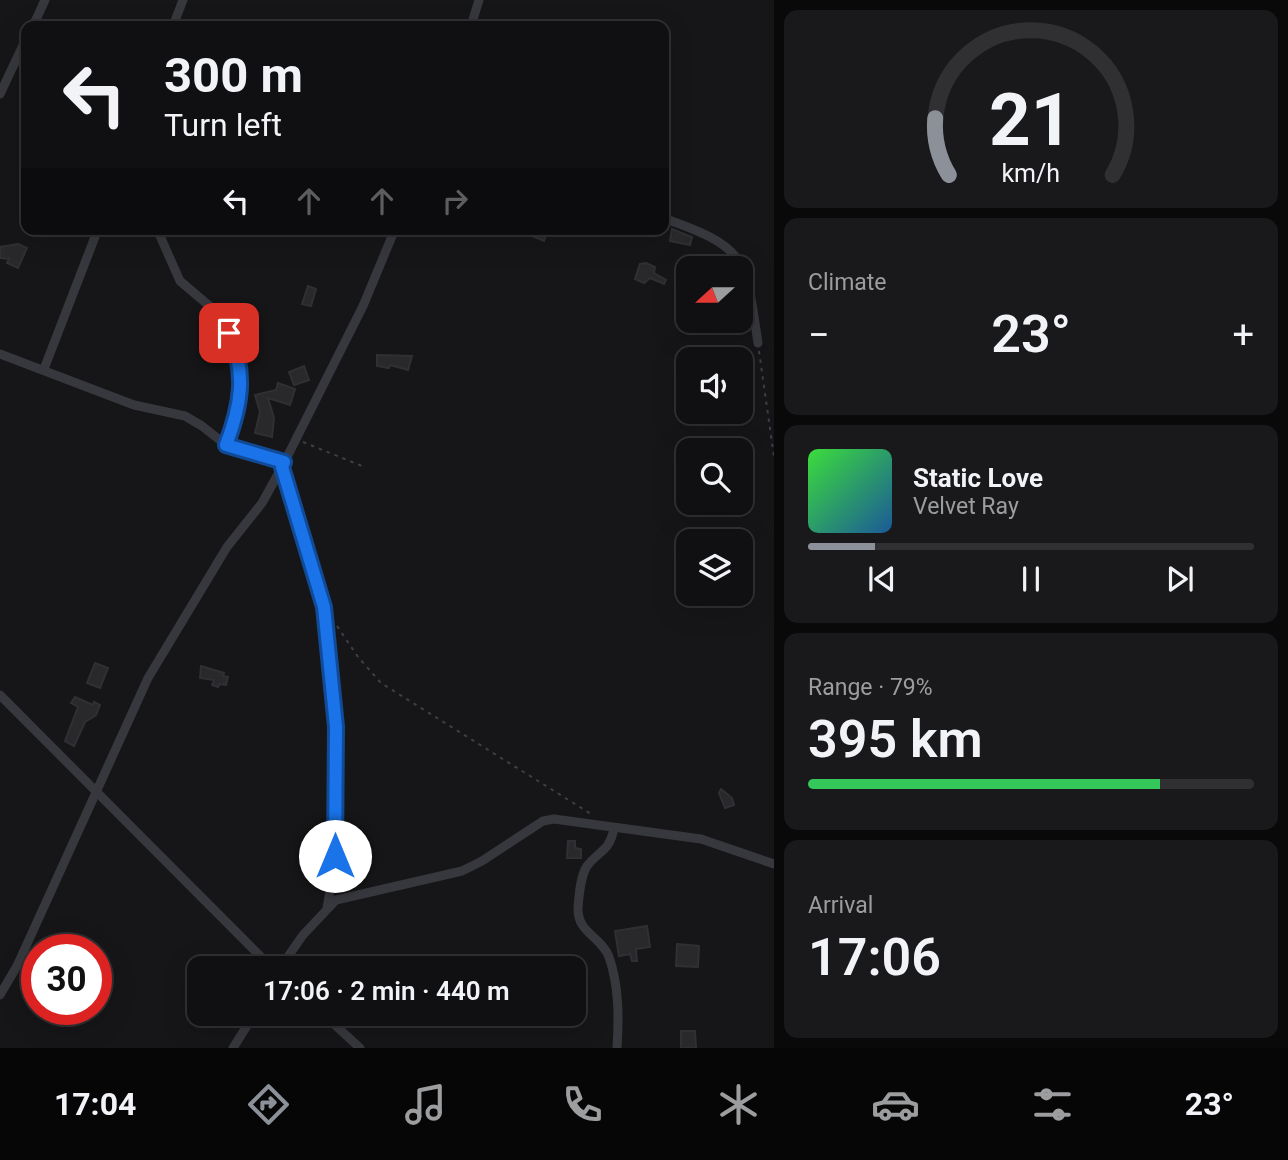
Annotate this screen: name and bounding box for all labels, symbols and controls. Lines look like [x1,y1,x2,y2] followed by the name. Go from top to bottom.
[164,47,303,104] text: 300 m
[49,49,140,140] icon: left
[989,77,1073,163] text: 21
[164,106,282,144] text: Turn left
[1002,159,1060,188] text: km/h
[217,182,255,220] icon: left
[290,182,328,220] icon: ahead
[363,182,401,220] icon: ahead
[436,182,474,220] icon: right
[676,256,752,332] north arrow
[676,256,753,606] map controls
[808,269,887,296] text: Climate
[199,303,259,363] pin
[991,304,1071,365] text: 23°
[808,313,830,357] text: −
[1232,313,1254,357] text: +
[210,314,248,352] icon: arrive
[676,347,753,424] button: sound
[676,438,753,515] button: search
[913,463,1043,493] text: Static Love
[913,493,1019,520] text: Velvet Ray
[676,529,753,606] button: layers
[863,560,901,598] icon: previous
[1012,560,1050,598] icon: pause
[1161,560,1199,598] icon: next
[808,674,933,701] text: Range · 79%
[808,709,983,770] text: 395 km
[298,819,372,893] position arrow
[808,892,873,919] text: Arrival
[808,927,941,988] text: 17:06
[21,934,112,1025] speed limit sign: 30
[263,976,510,1006] text: 17:06 · 2 min · 440 m
[244,1080,293,1129] icon: directions
[401,1080,450,1129] icon: music
[558,1080,607,1129] icon: phone
[714,1080,763,1129] icon: climate
[871,1080,920,1129] icon: car
[1028,1080,1077,1129] icon: filters
[54,1085,136,1123] text: 17:04
[1185,1085,1234,1123] text: 23°

